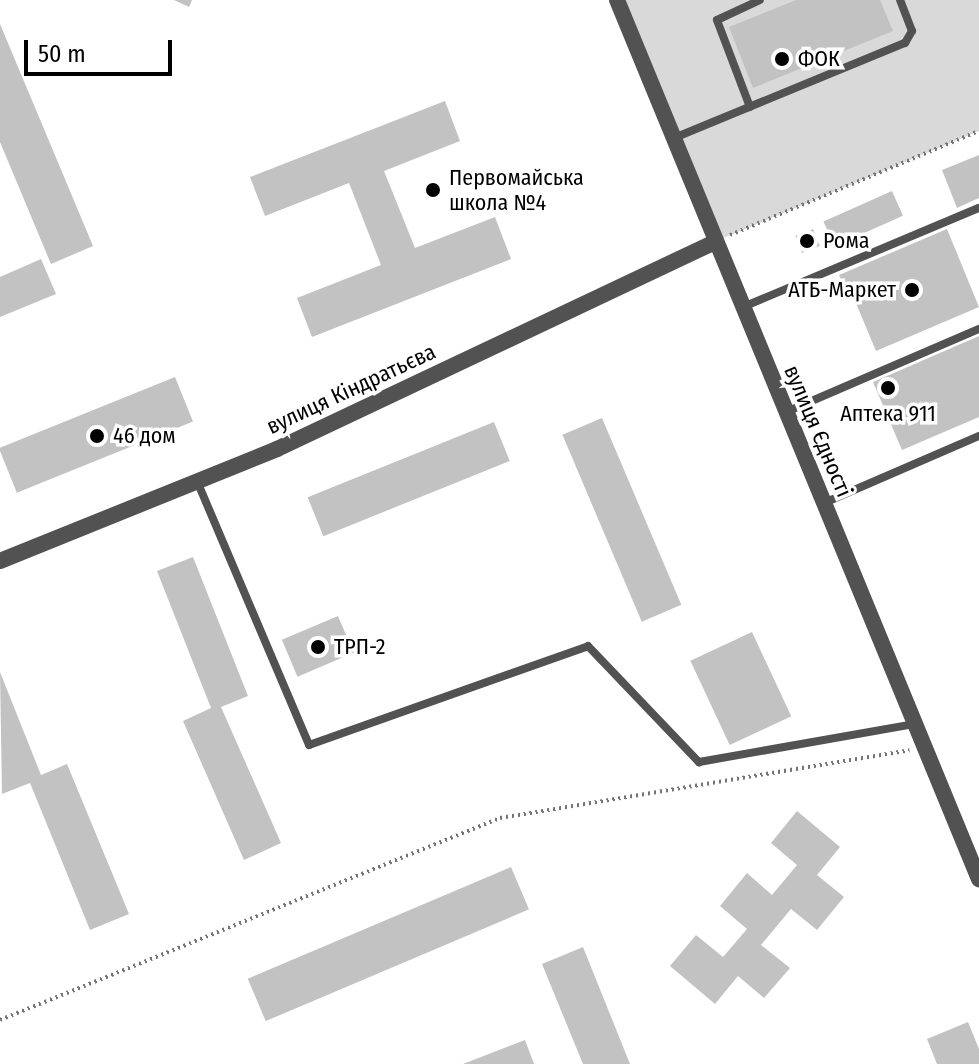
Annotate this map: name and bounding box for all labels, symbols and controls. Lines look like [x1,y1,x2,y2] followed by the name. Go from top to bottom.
[28,24,176,74] scale bar
[38,40,86,68] text: 50 m
[798,46,840,72] place label: ФОК
[773,50,791,68] marker: ФОК
[449,164,584,216] place label: Первомайська школа №4
[424,181,442,199] marker: Первомайська школа №4
[823,228,870,254] place label: Рома
[798,232,816,250] marker: Рома
[788,277,896,303] place label: АТБ-Маркет
[903,281,921,299] marker: АТБ-Маркет
[262,338,440,440] street label: вулиця Кіндратьєва
[778,361,858,501] street label: вулиця Єдності
[879,379,897,397] marker: Аптека 911
[840,401,936,427] place label: Аптека 911
[113,423,176,449] place label: 46 дом
[88,427,106,445] marker: 46 дом
[334,634,385,660] place label: ТРП-2
[309,638,327,656] marker: ТРП-2

